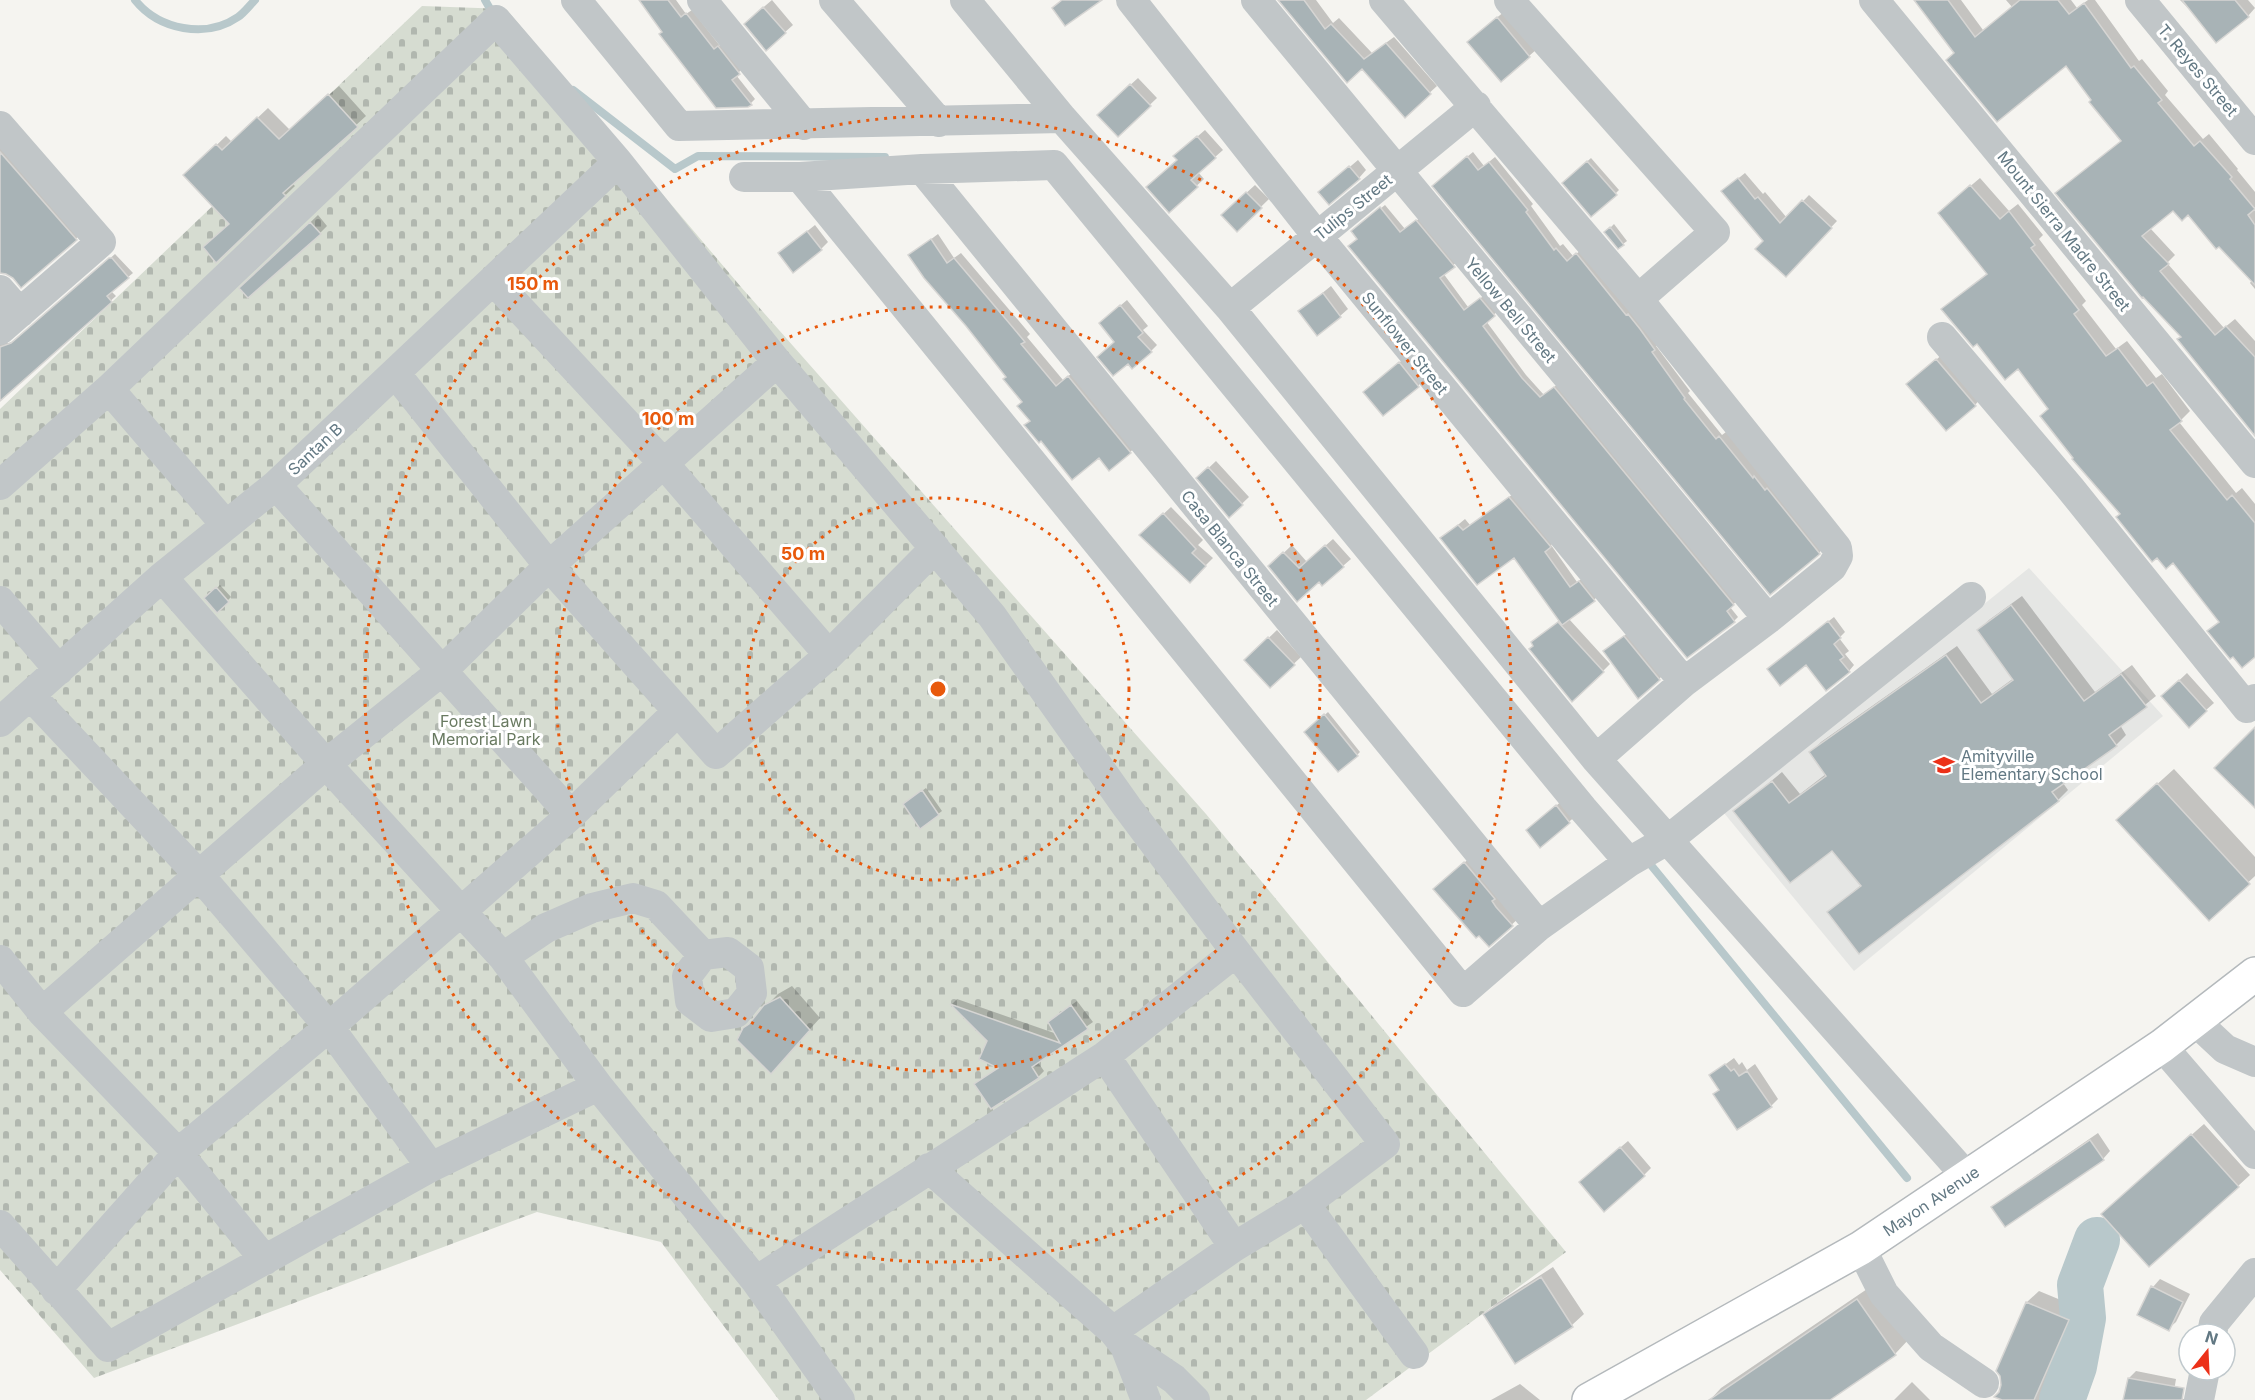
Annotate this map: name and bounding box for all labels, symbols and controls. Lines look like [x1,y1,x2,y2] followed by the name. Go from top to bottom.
[2154,20,2242,120] street label: T. Reyes Street
[1993,147,2135,315] street label: Mount Sierra Madre Street
[1310,170,1396,244] street label: Tulips Street
[1461,253,1561,367] street label: Yellow Bell Street
[507,273,559,294] text: 150 m
[1358,288,1452,398] street label: Sunflower Street
[642,408,694,429] text: 100 m
[284,419,346,479] street label: Santan B
[1177,486,1283,610] street label: Casa Blanca Street
[781,543,825,564] text: 50 m
[928,679,948,699] centre of rings
[431,711,541,749] park label: Forest Lawn Memorial Park
[1961,746,2103,784] place label: Amityville Elementary School
[1932,753,1956,777] school or university icon: Amityville Elementary School
[1879,1162,1983,1240] street label: Mayon Avenue
[2177,1322,2237,1382] north arrow
[2203,1326,2221,1349] text: N

